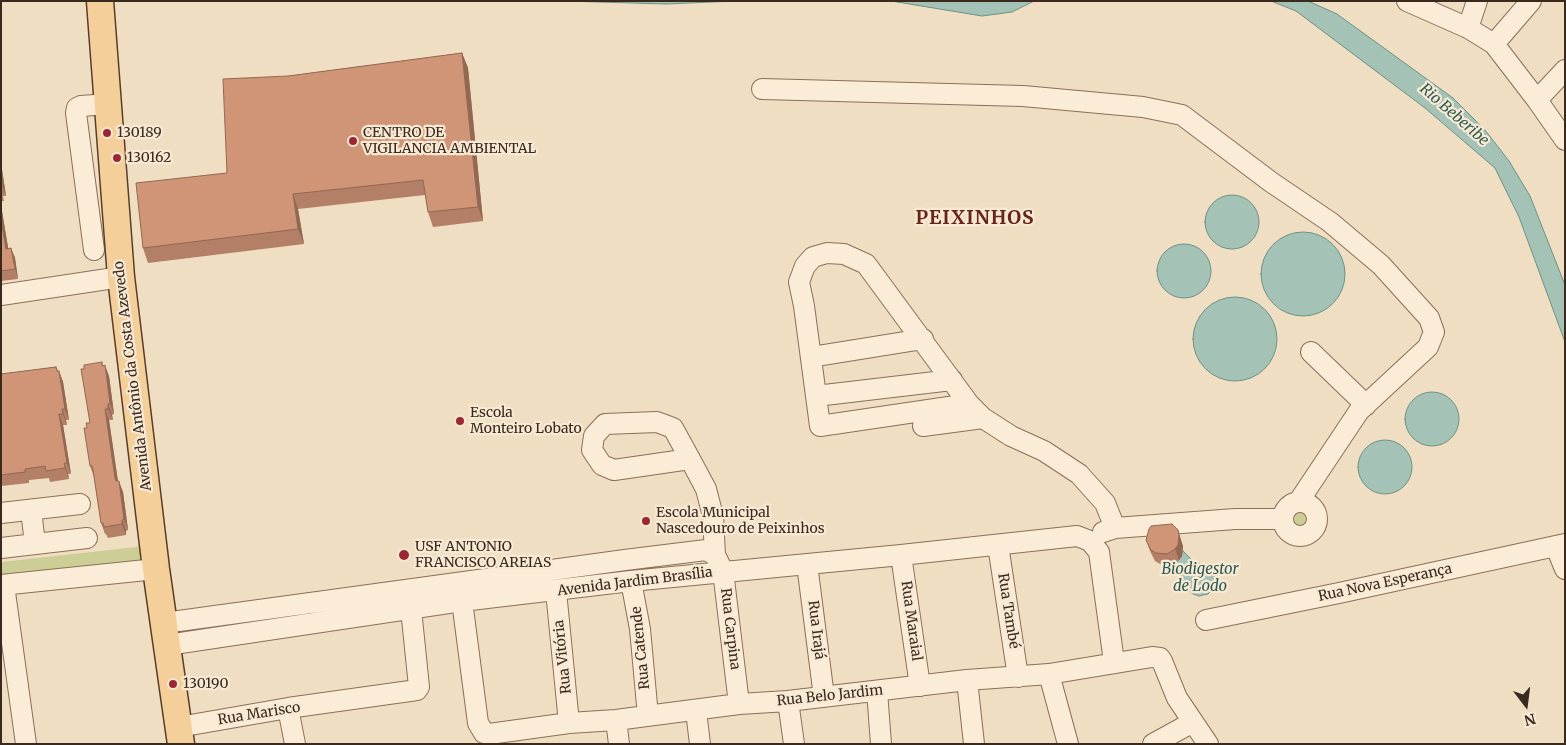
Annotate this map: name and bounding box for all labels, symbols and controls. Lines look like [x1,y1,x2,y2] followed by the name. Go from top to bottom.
[1416,80,1492,150] water label: Rio Beberibe
[117,125,162,141] place label: 130189
[363,125,536,158] place label: CENTRO DE VIGILANCIA AMBIENTAL
[101,127,113,139] marker: 130189
[347,135,359,147] marker: CENTRO DE VIGILANCIA AMBIENTAL
[127,150,171,166] place label: 130162
[111,152,123,164] marker: 130162
[914,208,1036,230] district label: PEIXINHOS
[111,260,155,492] street label: Avenida Antônio da Costa Azevedo
[470,405,582,438] place label: Escola Monteiro Lobato
[454,415,466,427] marker: Escola Monteiro Lobato
[656,505,825,538] place label: Escola Municipal Nascedouro de Peixinhos
[640,515,652,527] marker: Escola Municipal Nascedouro de Peixinhos
[415,539,551,572] place label: USF ANTONIO FRANCISCO AREIAS
[397,548,411,562] marker: USF ANTONIO FRANCISCO AREIAS
[1161,561,1239,596] water label: Biodigestor de Lodo
[1317,561,1453,605] street label: Rua Nova Esperança
[556,564,714,600] street label: Avenida Jardim Brasília
[994,572,1022,650] street label: Rua També
[897,580,925,662] street label: Rua Maraial
[717,587,743,671] street label: Rua Carpina
[804,600,828,660] street label: Rua Irajá
[628,606,654,690] street label: Rua Catende
[551,619,575,695] street label: Rua Vitória
[183,676,228,692] place label: 130190
[167,678,179,690] marker: 130190
[1501,680,1551,730] north arrow
[776,682,884,710] street label: Rua Belo Jardim
[217,699,301,729] street label: Rua Marisco
[1522,709,1538,730] text: N

